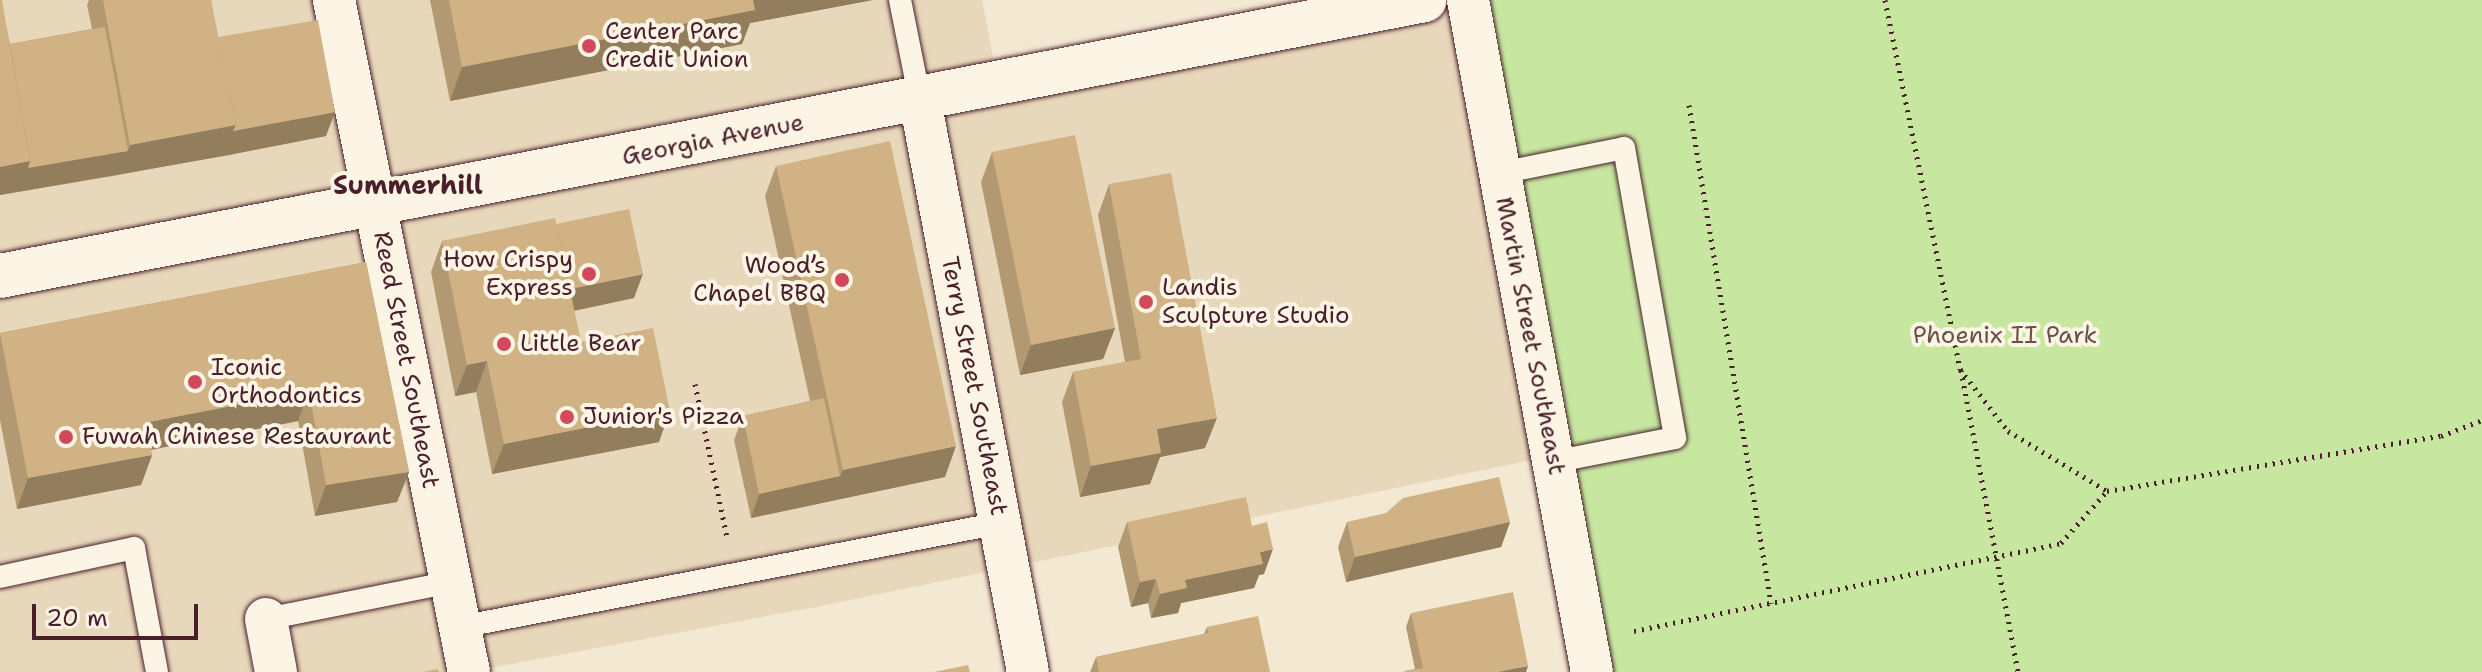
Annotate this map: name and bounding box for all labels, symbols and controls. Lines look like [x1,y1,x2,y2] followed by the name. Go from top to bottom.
[605,18,748,74] place label: Center Parc Credit Union
[580,37,598,55] marker: Center Parc Credit Union
[620,108,806,172] street label: Georgia Avenue
[333,169,483,201] district label: Summerhill
[1489,195,1571,477] street label: Martin Street Southeast
[367,229,445,491] street label: Reed Street Southeast
[443,246,573,302] place label: How Crispy Express
[693,252,826,308] place label: Wood’s Chapel BBQ
[935,254,1013,518] street label: Terry Street Southeast
[580,265,598,283] marker: How Crispy Express
[833,271,851,289] marker: Wood’s Chapel BBQ
[1162,274,1349,330] place label: Landis Sculpture Studio
[1137,293,1155,311] marker: Landis Sculpture Studio
[1913,322,2097,350] park label: Phoenix II Park
[520,330,641,358] place label: Little Bear
[495,335,513,353] marker: Little Bear
[211,354,362,410] place label: Iconic Orthodontics
[186,373,204,391] marker: Iconic Orthodontics
[583,403,744,431] place label: Junior's Pizza
[558,408,576,426] marker: Junior's Pizza
[82,423,392,451] place label: Fuwah Chinese Restaurant
[57,428,75,446] marker: Fuwah Chinese Restaurant
[36,588,202,638] scale bar
[46,602,108,634] text: 20 m

